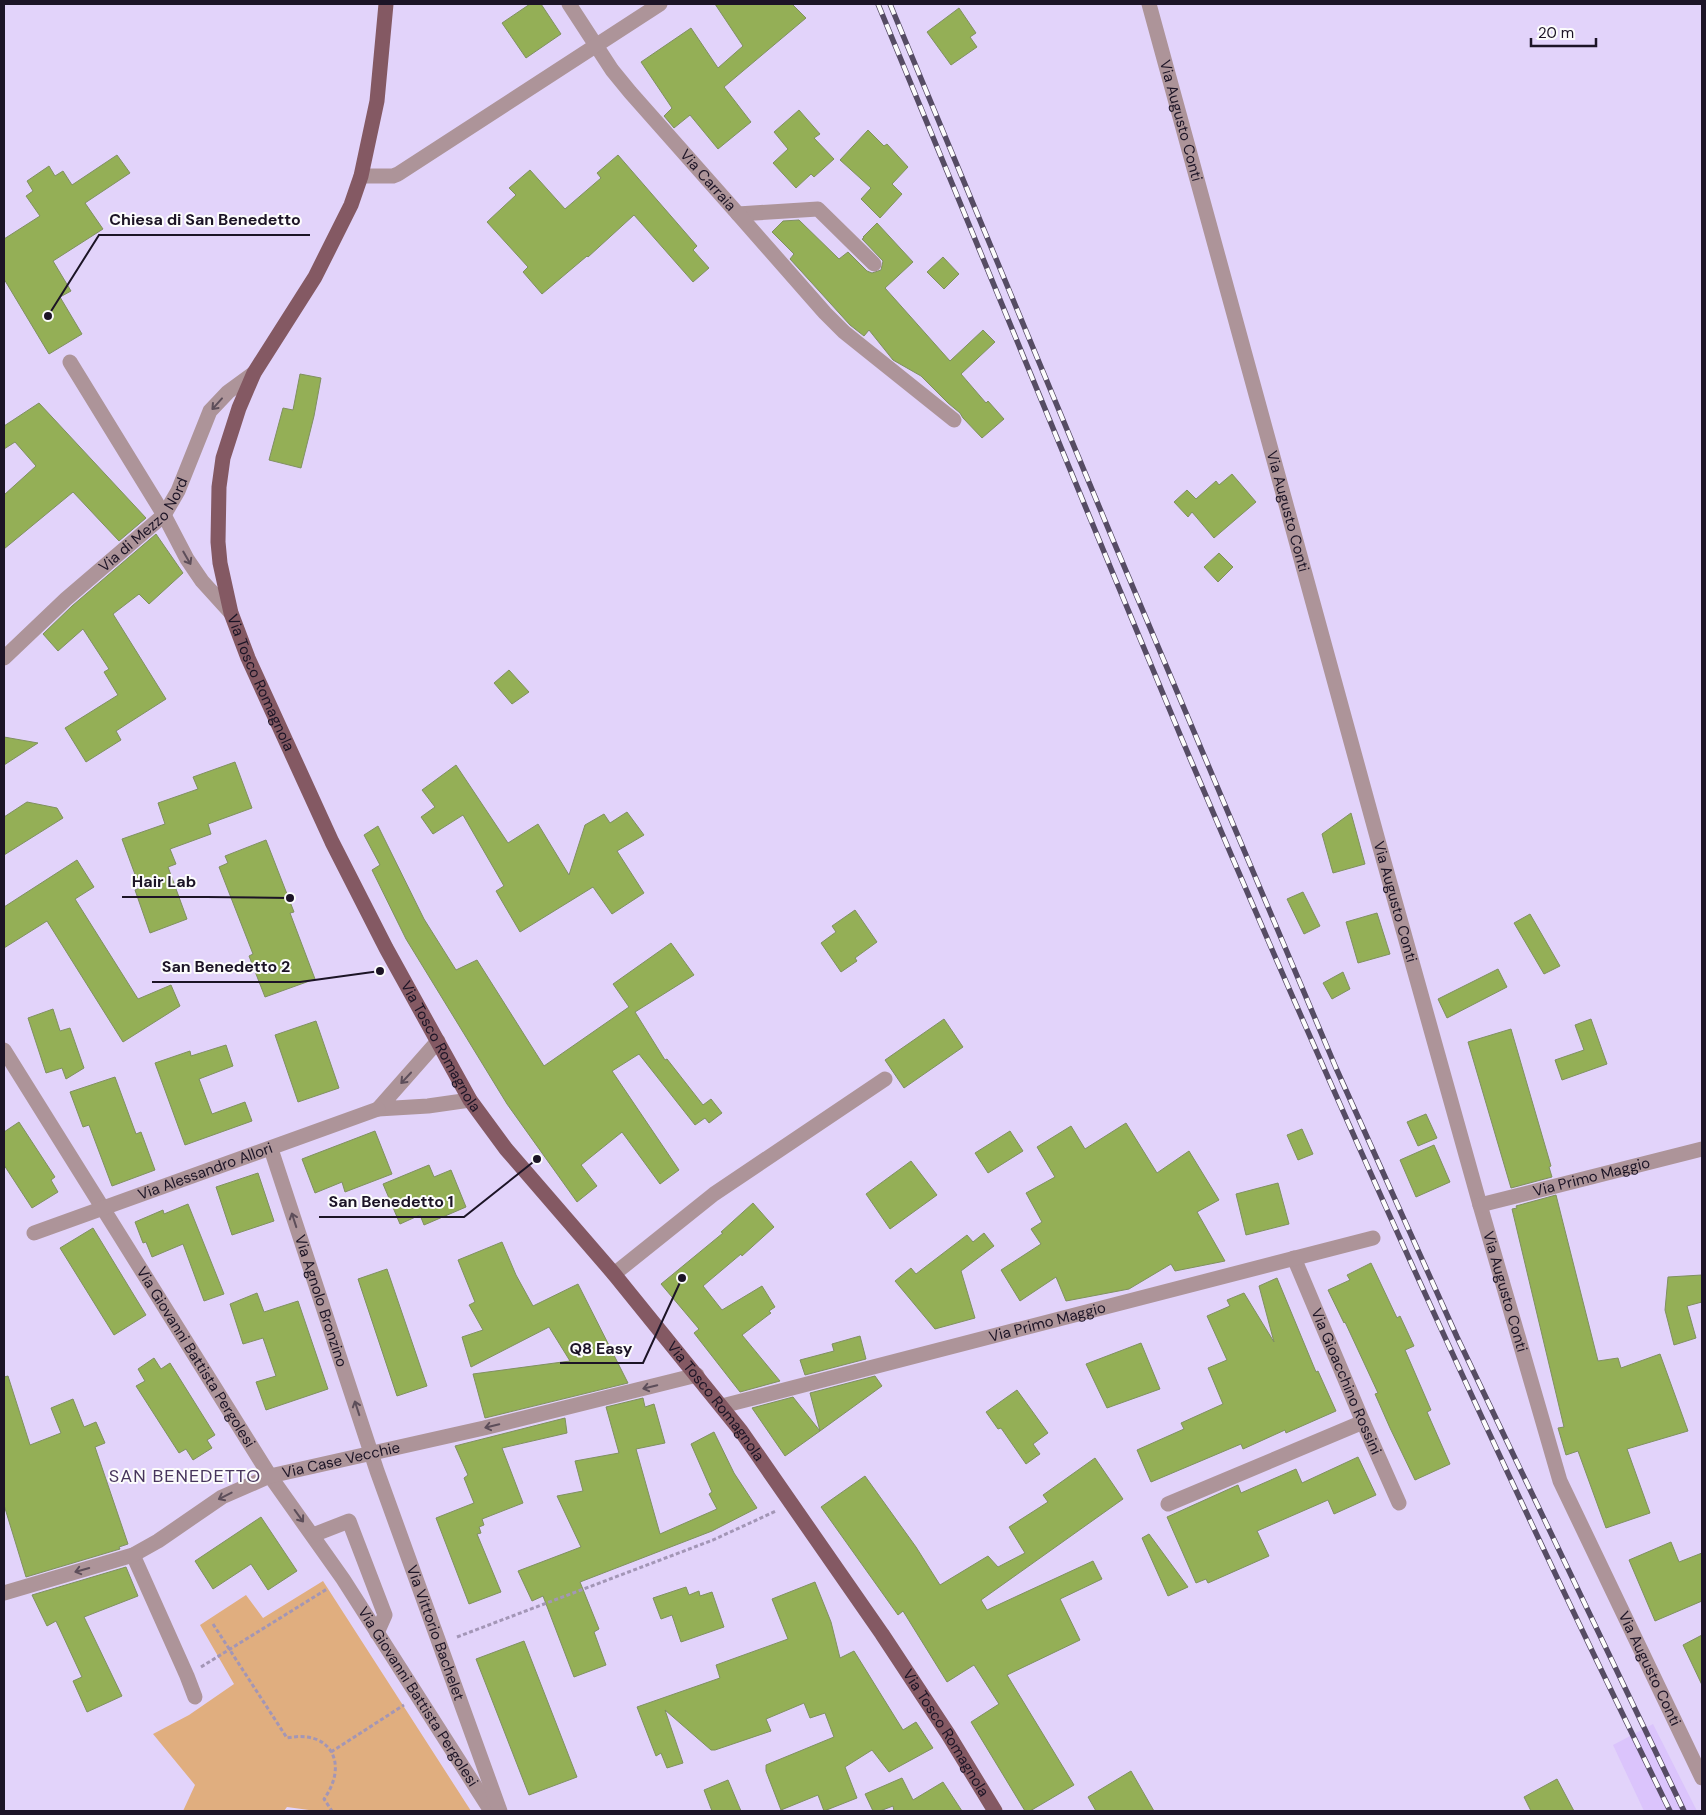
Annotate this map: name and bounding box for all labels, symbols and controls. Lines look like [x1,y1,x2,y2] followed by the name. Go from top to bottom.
[1531,15,1596,47] scale bar
[1538,23,1574,43] text: 20 m
[1155,58,1207,184] street label: Via Augusto Conti
[675,145,741,215] street label: Via Carraia
[99,204,310,235] callout: Chiesa di San Benedetto
[109,209,301,230] text: Chiesa di San Benedetto
[211,397,222,410] one-way arrow
[1262,449,1314,574] street label: Via Augusto Conti
[95,474,192,577] street label: Via di Mezzo Nord
[183,550,193,564] one-way arrow
[222,612,299,754] street label: Via Tosco Romagnola
[1369,839,1422,965] street label: Via Augusto Conti
[122,866,206,897] callout: Hair Lab
[132,871,196,892] text: Hair Lab
[152,951,300,982] callout: San Benedetto 2
[162,956,290,977] text: San Benedetto 2
[396,977,485,1116] street label: Via Tosco Romagnola
[400,1072,412,1085] one-way arrow
[135,1138,275,1205] street label: Via Alessandro Allori
[1531,1152,1652,1201] street label: Via Primo Maggio
[319,1186,464,1217] callout: San Benedetto 1
[328,1191,454,1212] text: San Benedetto 1
[289,1213,299,1229] one-way arrow
[1478,1229,1532,1354] street label: Via Augusto Conti
[290,1232,352,1370] street label: Via Agnolo Bronzino
[132,1263,260,1451] street label: Via Giovanni Battista Pergolesi
[987,1297,1108,1347] street label: Via Primo Maggio
[1306,1305,1386,1458] street label: Via Gioacchino Rossini
[560,1332,643,1363] callout: Q8 Easy
[662,1337,769,1465] street label: Via Tosco Romagnola
[570,1338,633,1359] text: Q8 Easy
[642,1383,658,1392] one-way arrow
[352,1401,361,1416] one-way arrow
[484,1422,500,1431] one-way arrow
[280,1437,402,1483] street label: Via Case Vecchie
[109,1464,261,1488] district label: SAN BENEDETTO
[218,1491,233,1501] one-way arrow
[293,1508,304,1522] one-way arrow
[402,1562,469,1703] street label: Via Vittorio Bachelet
[75,1566,91,1576] one-way arrow
[353,1603,483,1790] street label: Via Giovanni Battista Pergolesi
[1614,1608,1686,1729] street label: Via Augusto Conti
[898,1665,994,1800] street label: Via Tosco Romagnola

